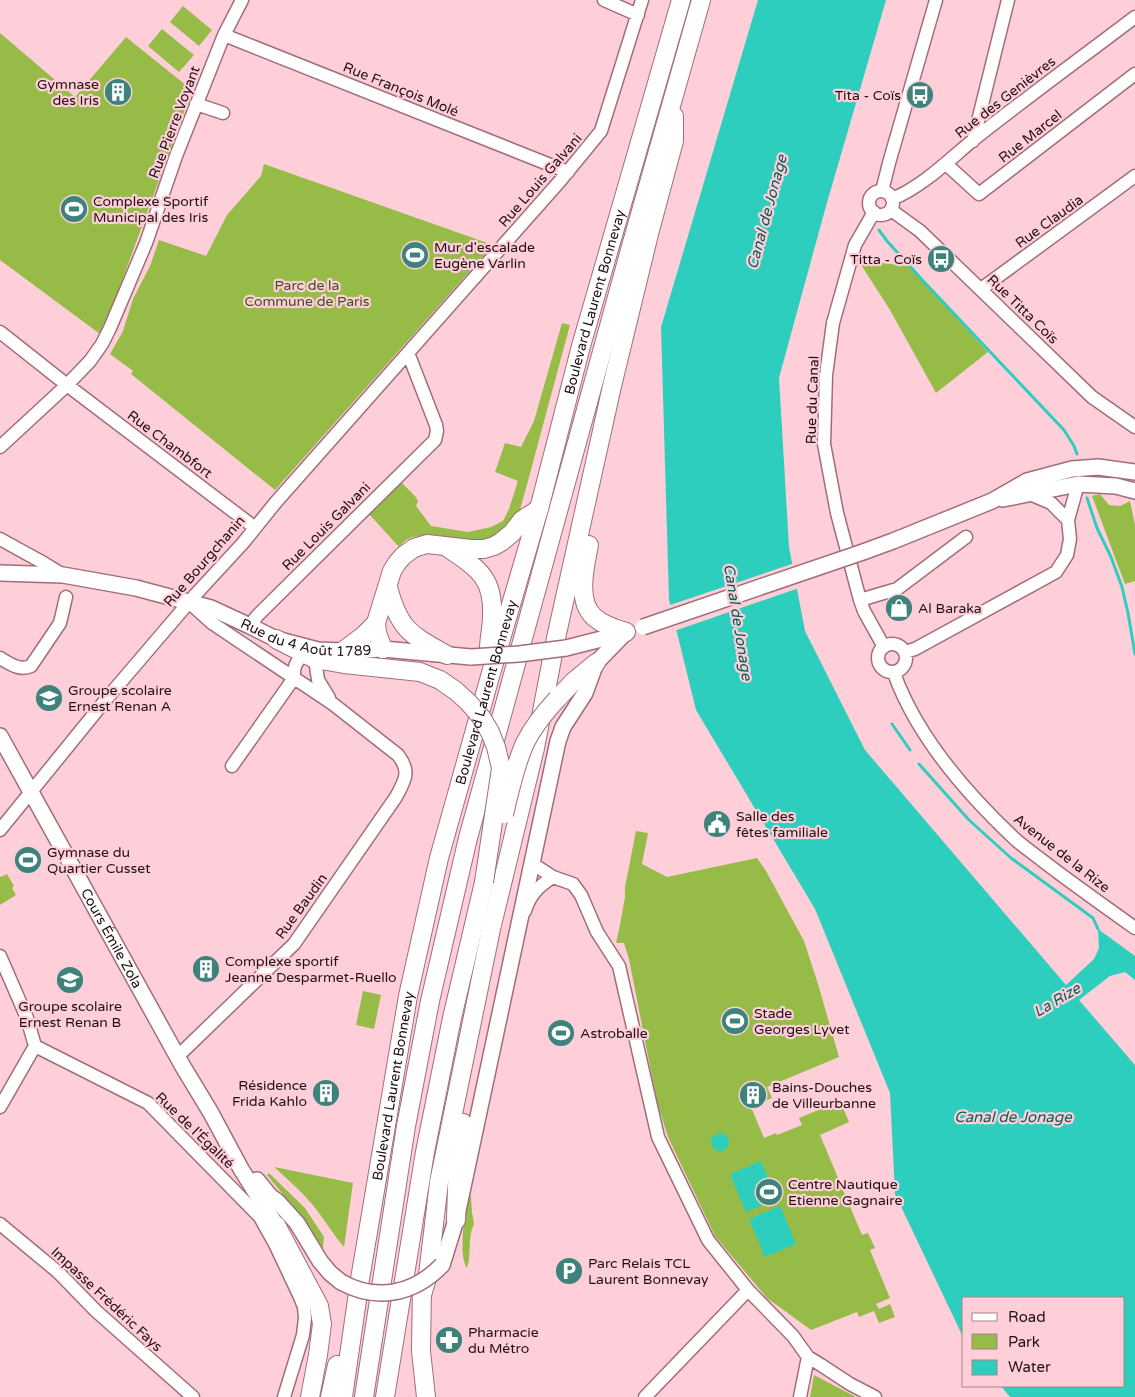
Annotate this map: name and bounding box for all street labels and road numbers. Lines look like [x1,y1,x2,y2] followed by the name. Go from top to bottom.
[952,53,1059,142] street label: Rue des Genièvres
[341,59,461,120] street label: Rue François Molé
[145,63,204,181] street label: Rue Pierre Voyant
[995,106,1065,166] street label: Rue Marcel
[495,130,586,231] street label: Rue Louis Galvani
[1012,191,1087,252] street label: Rue Claudia
[561,207,629,396] street label: Boulevard Laurent Bonnevay
[984,271,1062,348] street label: Rue Titta Coïs
[802,355,823,445] street label: Rue du Canal
[124,407,216,482] street label: Rue Chambfort
[279,479,374,574] street label: Rue Louis Galvani
[160,512,249,610] street label: Rue Bourgchanin
[452,597,521,787] street label: Boulevard Laurent Bonnevay
[238,615,372,660] street label: Rue du 4 Août 1789
[1010,811,1113,896] street label: Avenue de la Rize
[272,870,331,942] street label: Rue Baudin
[77,886,146,991] street label: Cours Émile Zola
[369,989,418,1182] street label: Boulevard Laurent Bonnevay
[152,1089,238,1172] street label: Rue de l'Égalité
[48,1243,166,1355] street label: Impasse Frédéric Fays

